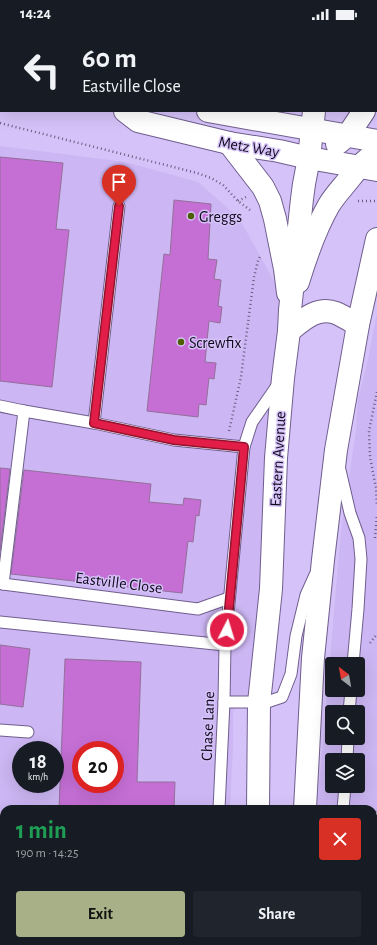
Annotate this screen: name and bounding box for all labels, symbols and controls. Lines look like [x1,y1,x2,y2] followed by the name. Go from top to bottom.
[20,6,51,21] text: 14:24
[16,44,68,96] icon: left
[82,45,137,73] text: 60 m
[82,78,181,96] text: Eastville Close
[217,134,281,161] street label: Metz Way
[102,165,136,206] pin
[108,171,130,193] icon: arrive
[199,209,242,225] place label: Greggs
[186,211,196,221] marker: Greggs
[189,335,241,351] place label: Screwfix
[176,337,186,347] marker: Screwfix
[268,411,288,507] street label: Eastern Avenue
[74,570,163,596] street label: Eastville Close
[206,609,248,651] position arrow
[325,657,365,697] north arrow
[325,657,365,793] map controls
[199,691,217,761] street label: Chase Lane
[325,705,365,745] button: search
[72,741,124,793] speed limit sign: 20
[29,752,47,772] text: 18
[325,753,365,793] button: layers
[28,772,48,782] text: km/h
[319,818,361,860] button: close
[16,819,67,843] text: 1 min
[16,847,78,860] text: 190 m · 14:25
[16,891,185,937] button: Exit
[193,891,361,937] button: Share

